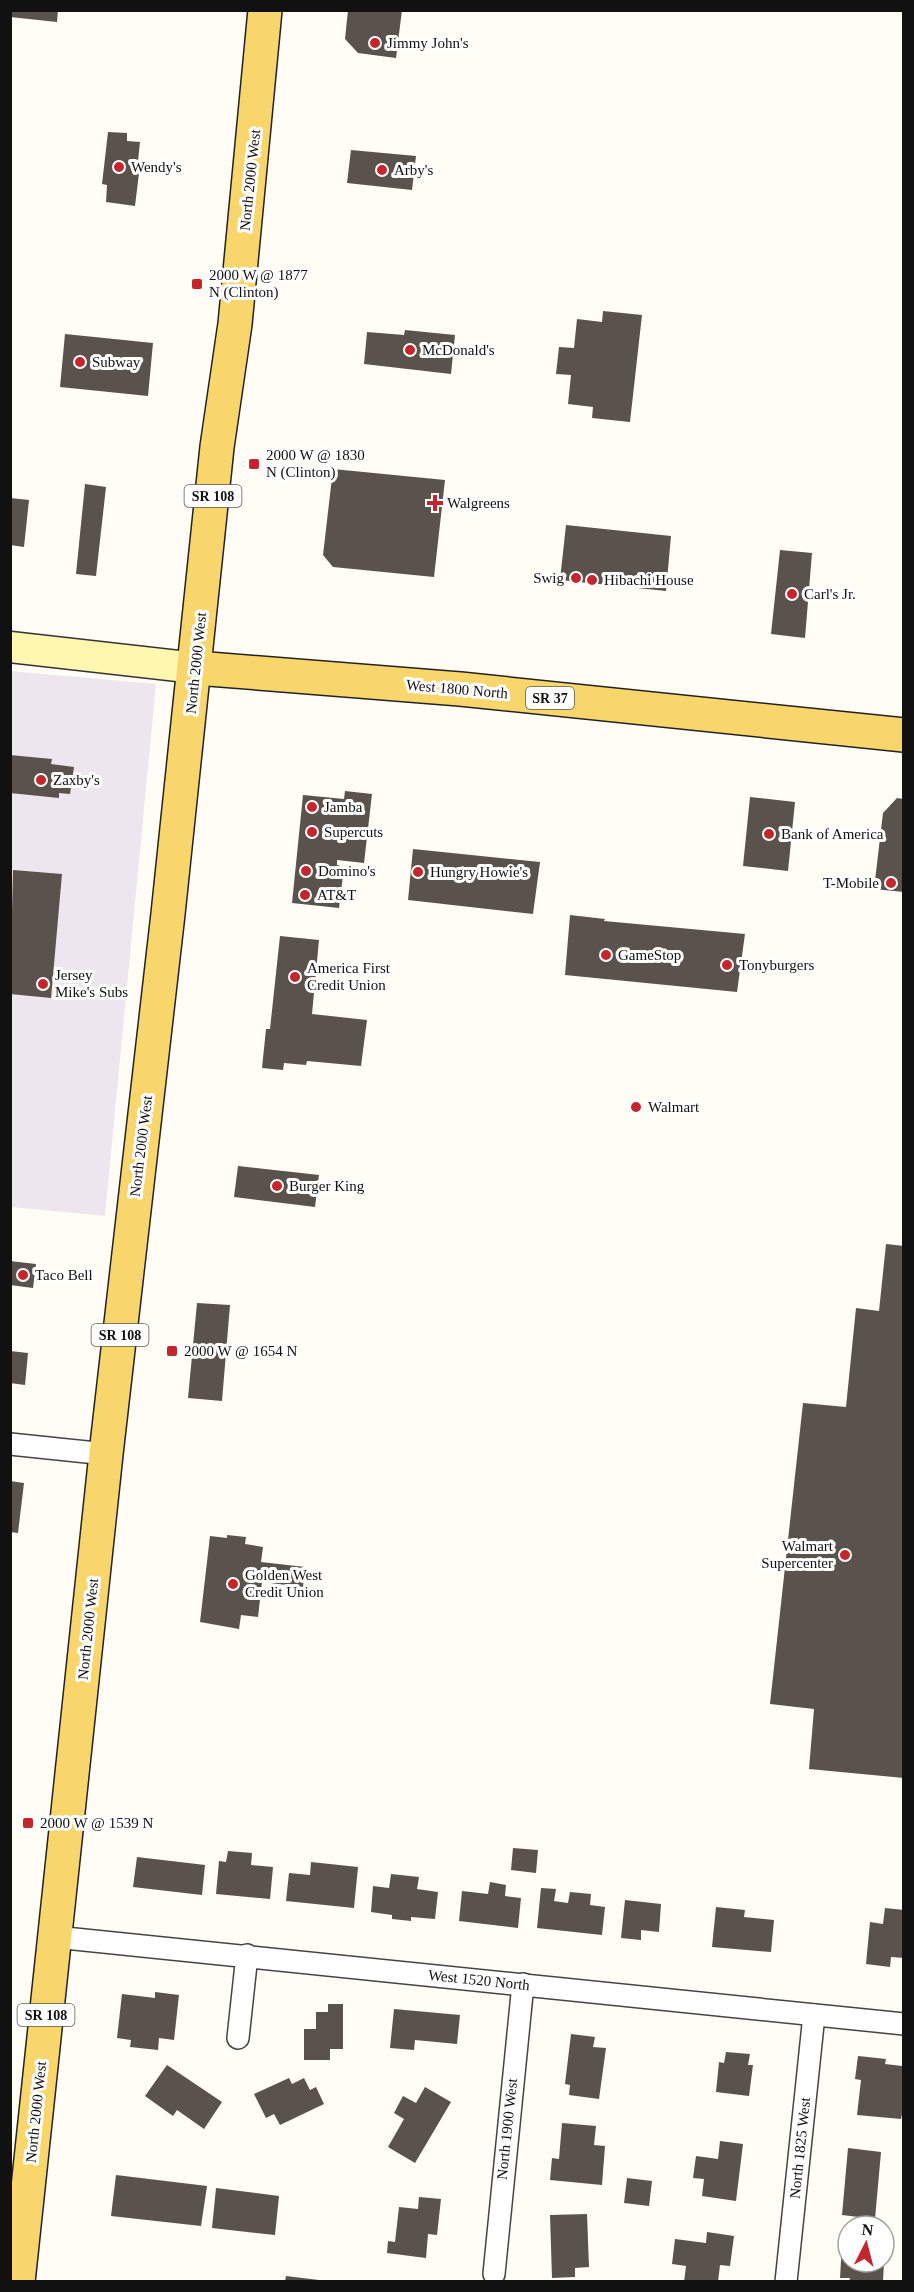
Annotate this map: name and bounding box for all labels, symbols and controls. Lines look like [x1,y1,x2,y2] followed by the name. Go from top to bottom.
[387,35,469,51] place label: Jimmy John's
[368,36,382,50] marker: Jimmy John's
[237,128,263,231] street label: North 2000 West
[131,159,182,175] place label: Wendy's
[112,160,126,174] marker: Wendy's
[394,162,434,178] place label: Arby's
[375,163,389,177] marker: Arby's
[209,267,308,301] place label: 2000 W @ 1877 N (Clinton)
[190,277,204,291] marker: 2000 W @ 1877 N (Clinton)
[422,342,495,358] place label: McDonald's
[403,343,417,357] marker: McDonald's
[92,354,141,370] place label: Subway
[73,355,87,369] marker: Subway
[266,447,365,481] place label: 2000 W @ 1830 N (Clinton)
[247,457,261,471] marker: 2000 W @ 1830 N (Clinton)
[184,485,242,507] road number: SR 108
[447,495,510,511] place label: Walgreens
[428,496,442,510] marker: Walgreens
[533,570,564,586] place label: Swig
[569,571,583,585] marker: Swig
[604,572,694,588] place label: Hibachi House
[585,573,599,587] marker: Hibachi House
[804,586,856,602] place label: Carl's Jr.
[785,587,799,601] marker: Carl's Jr.
[183,611,209,714] street label: North 2000 West
[405,677,509,701] street label: West 1800 North
[526,687,574,709] road number: SR 37
[53,772,100,788] place label: Zaxby's
[34,773,48,787] marker: Zaxby's
[324,799,363,815] place label: Jamba
[305,800,319,814] marker: Jamba
[324,824,383,840] place label: Supercuts
[305,825,319,839] marker: Supercuts
[781,826,884,842] place label: Bank of America
[762,827,776,841] marker: Bank of America
[318,863,376,879] place label: Domino's
[299,864,313,878] marker: Domino's
[430,864,528,880] place label: Hungry Howie's
[411,865,425,879] marker: Hungry Howie's
[823,875,879,891] place label: T-Mobile
[884,876,898,890] marker: T-Mobile
[317,887,356,903] place label: AT&T
[298,888,312,902] marker: AT&T
[618,947,681,963] place label: GameStop
[599,948,613,962] marker: GameStop
[739,957,814,973] place label: Tonyburgers
[720,958,734,972] marker: Tonyburgers
[307,960,391,993] place label: America First Credit Union
[55,967,128,1000] place label: Jersey Mike's Subs
[288,970,302,984] marker: America First Credit Union
[36,977,50,991] marker: Jersey Mike's Subs
[127,1094,155,1198] street label: North 2000 West
[648,1099,700,1115] place label: Walmart
[629,1100,643,1114] marker: Walmart
[289,1178,365,1194] place label: Burger King
[270,1179,284,1193] marker: Burger King
[35,1267,93,1283] place label: Taco Bell
[16,1268,30,1282] marker: Taco Bell
[92,1324,148,1346] road number: SR 108
[184,1343,297,1359] place label: 2000 W @ 1654 N
[165,1344,179,1358] marker: 2000 W @ 1654 N
[761,1538,834,1571] place label: Walmart Supercenter
[838,1548,852,1562] marker: Walmart Supercenter
[245,1567,324,1600] place label: Golden West Credit Union
[75,1577,101,1680] street label: North 2000 West
[226,1577,240,1591] marker: Golden West Credit Union
[40,1815,153,1831] place label: 2000 W @ 1539 N
[21,1816,35,1830] marker: 2000 W @ 1539 N
[427,1967,531,1993] street label: West 1520 North
[18,2004,74,2026] road number: SR 108
[23,2060,49,2163] street label: North 2000 West
[494,2077,520,2180] street label: North 1900 West
[787,2096,813,2199] street label: North 1825 West
[836,2214,896,2274] north arrow
[861,2221,875,2239] text: N

